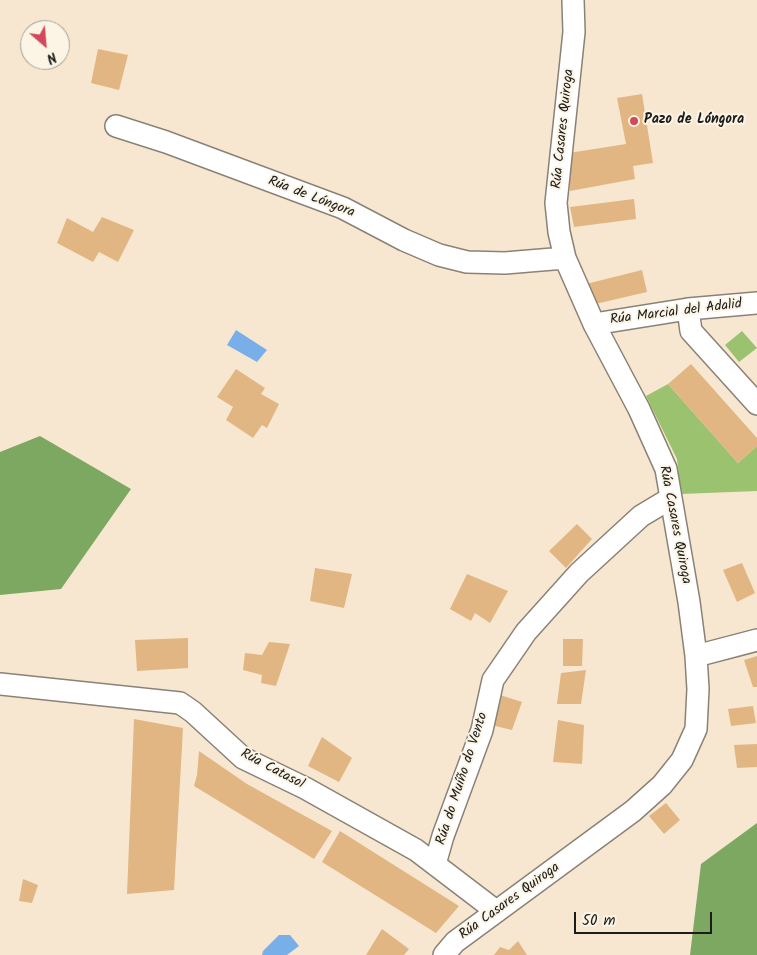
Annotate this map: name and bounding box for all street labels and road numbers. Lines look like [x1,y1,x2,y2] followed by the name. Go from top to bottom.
[549,68,579,190] street label: Rúa Casares Quiroga
[265,174,357,222] street label: Rúa de Lóngora
[609,297,743,329] street label: Rúa Marcial del Adalid
[654,464,694,586] street label: Rúa Casares Quiroga
[434,711,492,847] street label: Rúa do Muíño do Vento
[237,746,307,794] street label: Rúa Catasol
[456,860,564,944] street label: Rúa Casares Quiroga

